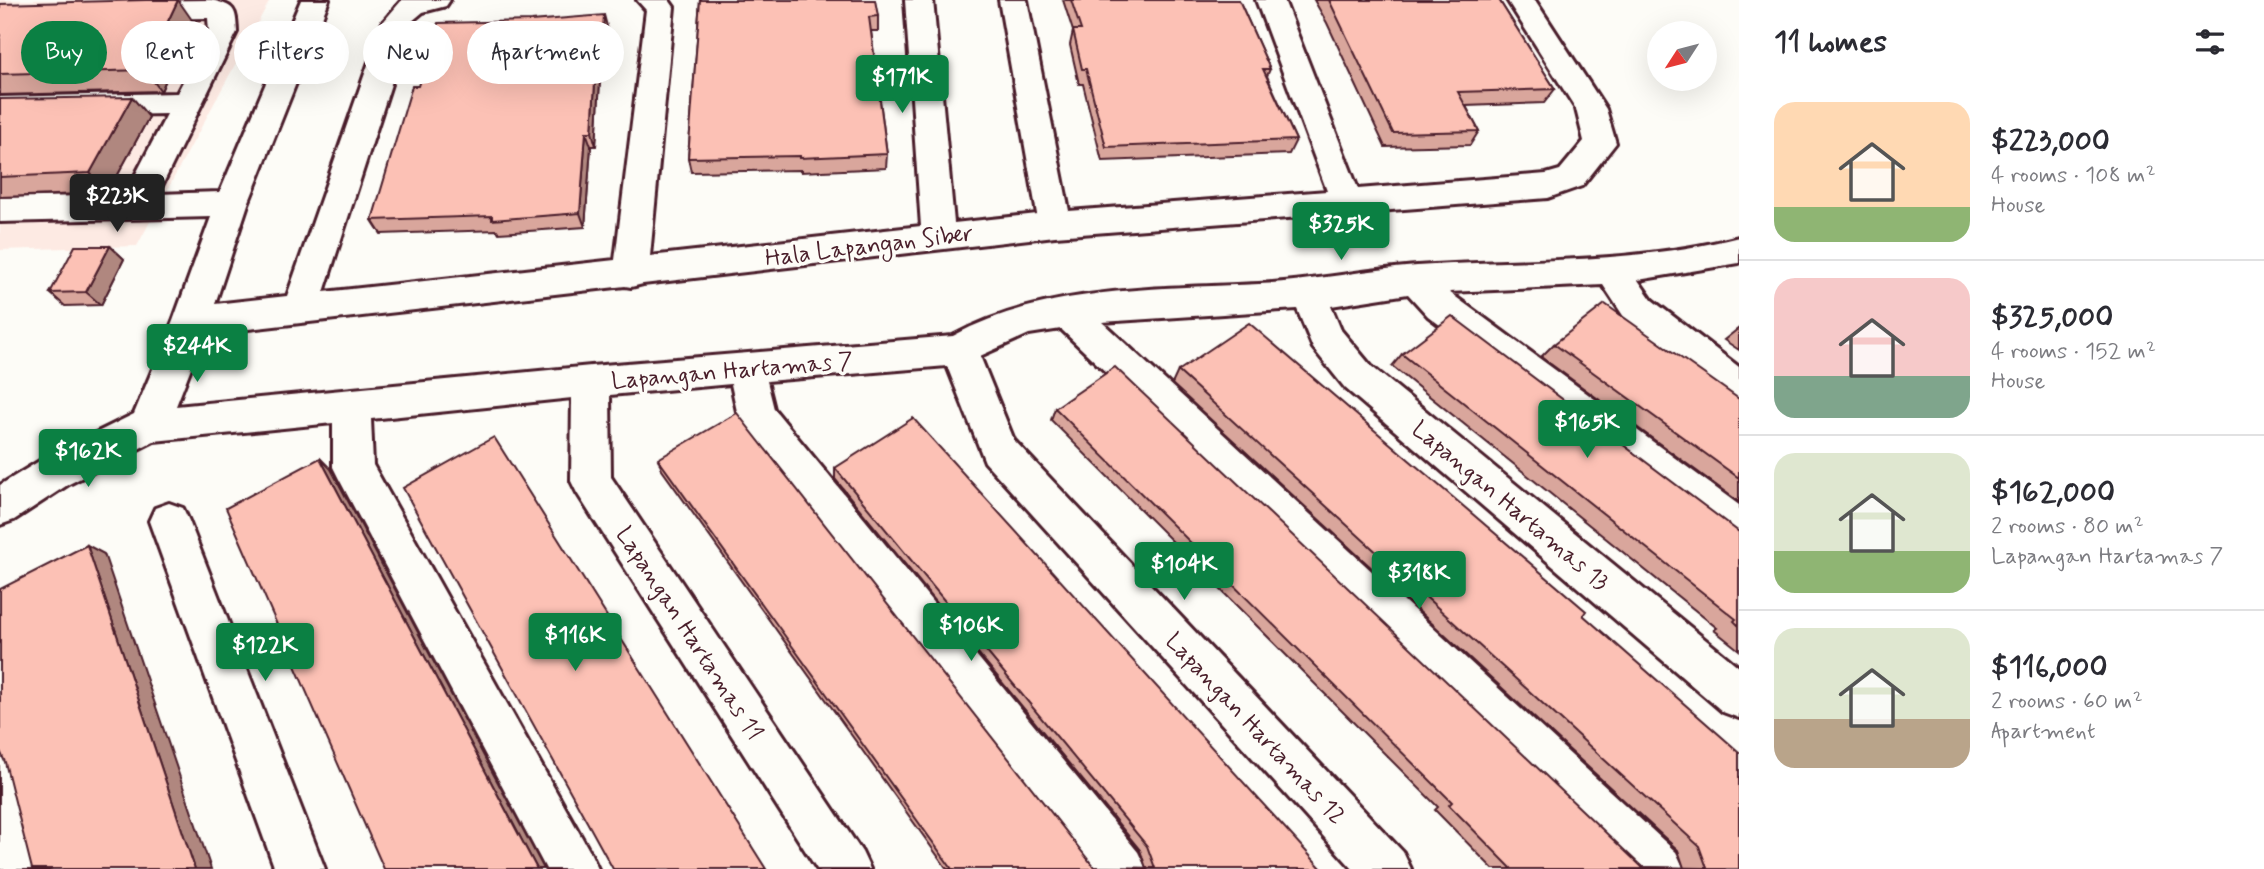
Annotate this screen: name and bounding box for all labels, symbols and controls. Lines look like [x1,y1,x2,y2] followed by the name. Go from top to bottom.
[21,21,107,84] chip: Buy
[121,21,220,84] chip: Rent
[234,21,349,84] chip: Filters
[363,21,453,84] chip: New
[467,21,624,84] chip: Apartment
[1647,21,1717,91] north arrow
[1647,21,1717,91] map controls
[1774,23,1887,62] text: 11 homes
[2191,23,2229,61] icon: filters
[853,55,951,115] pin: $171K
[872,63,932,93] text: $171K
[1991,122,2110,161] text: $223,000
[1830,130,1914,214] icon: home
[1991,161,2156,191] text: 4 rooms · 108 m²
[68,174,166,234] pin: $223K
[86,182,148,212] text: $223K
[1991,191,2045,221] text: House
[1292,202,1390,262] pin: $325K
[1308,210,1374,240] text: $325K
[763,218,975,277] street label: Hala Lapangan Siber
[1991,298,2113,337] text: $325,000
[1830,306,1914,390] icon: home
[148,324,246,384] pin: $244K
[163,332,231,362] text: $244K
[1991,337,2156,367] text: 4 rooms · 152 m²
[610,345,854,397] street label: Lapangan Hartamas 7
[1991,367,2045,397] text: House
[1538,400,1636,460] pin: $165K
[1554,408,1620,438] text: $165K
[1405,414,1615,598] street label: Lapangan Hartamas 13
[39,430,137,489] pin: $162K
[55,437,121,467] text: $162K
[1991,473,2115,512] text: $162,000
[1830,481,1914,565] icon: home
[1991,512,2144,542] text: 2 rooms · 80 m²
[608,521,770,747] street label: Lapangan Hartamas 11
[1135,542,1233,602] pin: $104K
[1991,542,2223,572] text: Lapangan Hartamas 7
[1151,550,1217,580] text: $104K
[1370,552,1468,611] pin: $318K
[1388,559,1450,589] text: $318K
[922,604,1020,663] pin: $106K
[939,611,1003,641] text: $106K
[526,614,624,673] pin: $116K
[545,621,605,651] text: $116K
[216,624,314,683] pin: $122K
[1158,627,1352,831] street label: Lapangan Hartamas 12
[232,631,298,661] text: $122K
[1991,648,2108,687] text: $116,000
[1830,656,1914,740] icon: home
[1991,687,2143,717] text: 2 rooms · 60 m²
[1991,717,2096,747] text: Apartment

